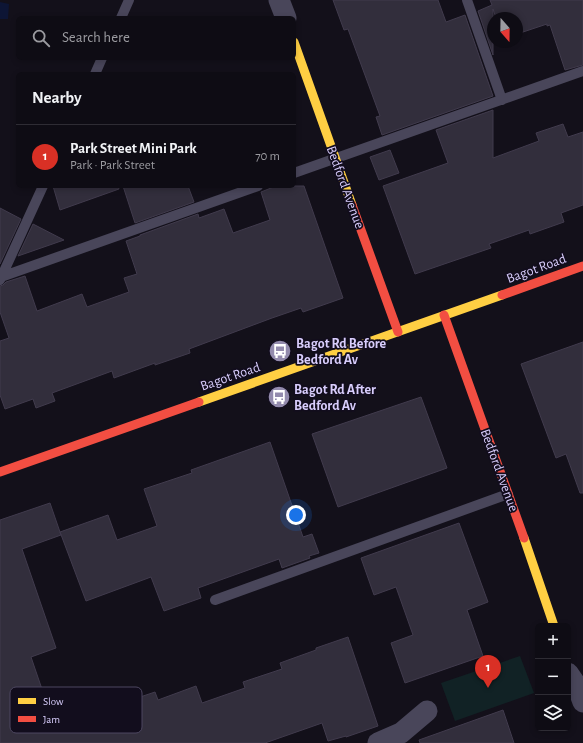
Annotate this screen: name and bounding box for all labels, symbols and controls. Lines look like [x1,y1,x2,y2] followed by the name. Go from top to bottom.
[487,12,523,48] north arrow
[16,16,296,60] search box
[30,27,52,49] icon: search
[62,30,130,45] text: Search here
[32,89,82,106] text: Nearby
[70,141,197,156] text: Park Street Mini Park
[324,144,366,230] street label: Bedford Avenue
[43,150,47,163] text: 1
[255,150,280,163] text: 70 m
[70,159,155,172] text: Park · Park Street
[505,252,568,286] street label: Bagot Road
[296,337,387,367] place label: Bagot Rd Before Bedford Av
[267,338,293,364] bus stop icon: Bagot Rd Before Bedford Av
[199,360,262,394] street label: Bagot Road
[294,383,376,413] place label: Bagot Rd After Bedford Av
[266,384,292,410] bus stop icon: Bagot Rd After Bedford Av
[478,427,520,513] street label: Bedford Avenue
[286,505,306,525] your location
[535,623,571,731] map controls
[535,623,571,659] button: +
[475,655,501,688] pin: 1
[535,659,571,695] button: −
[10,687,142,733] legend
[535,695,571,731] button: layers
[43,696,64,707] text: Slow
[43,714,60,725] text: Jam

